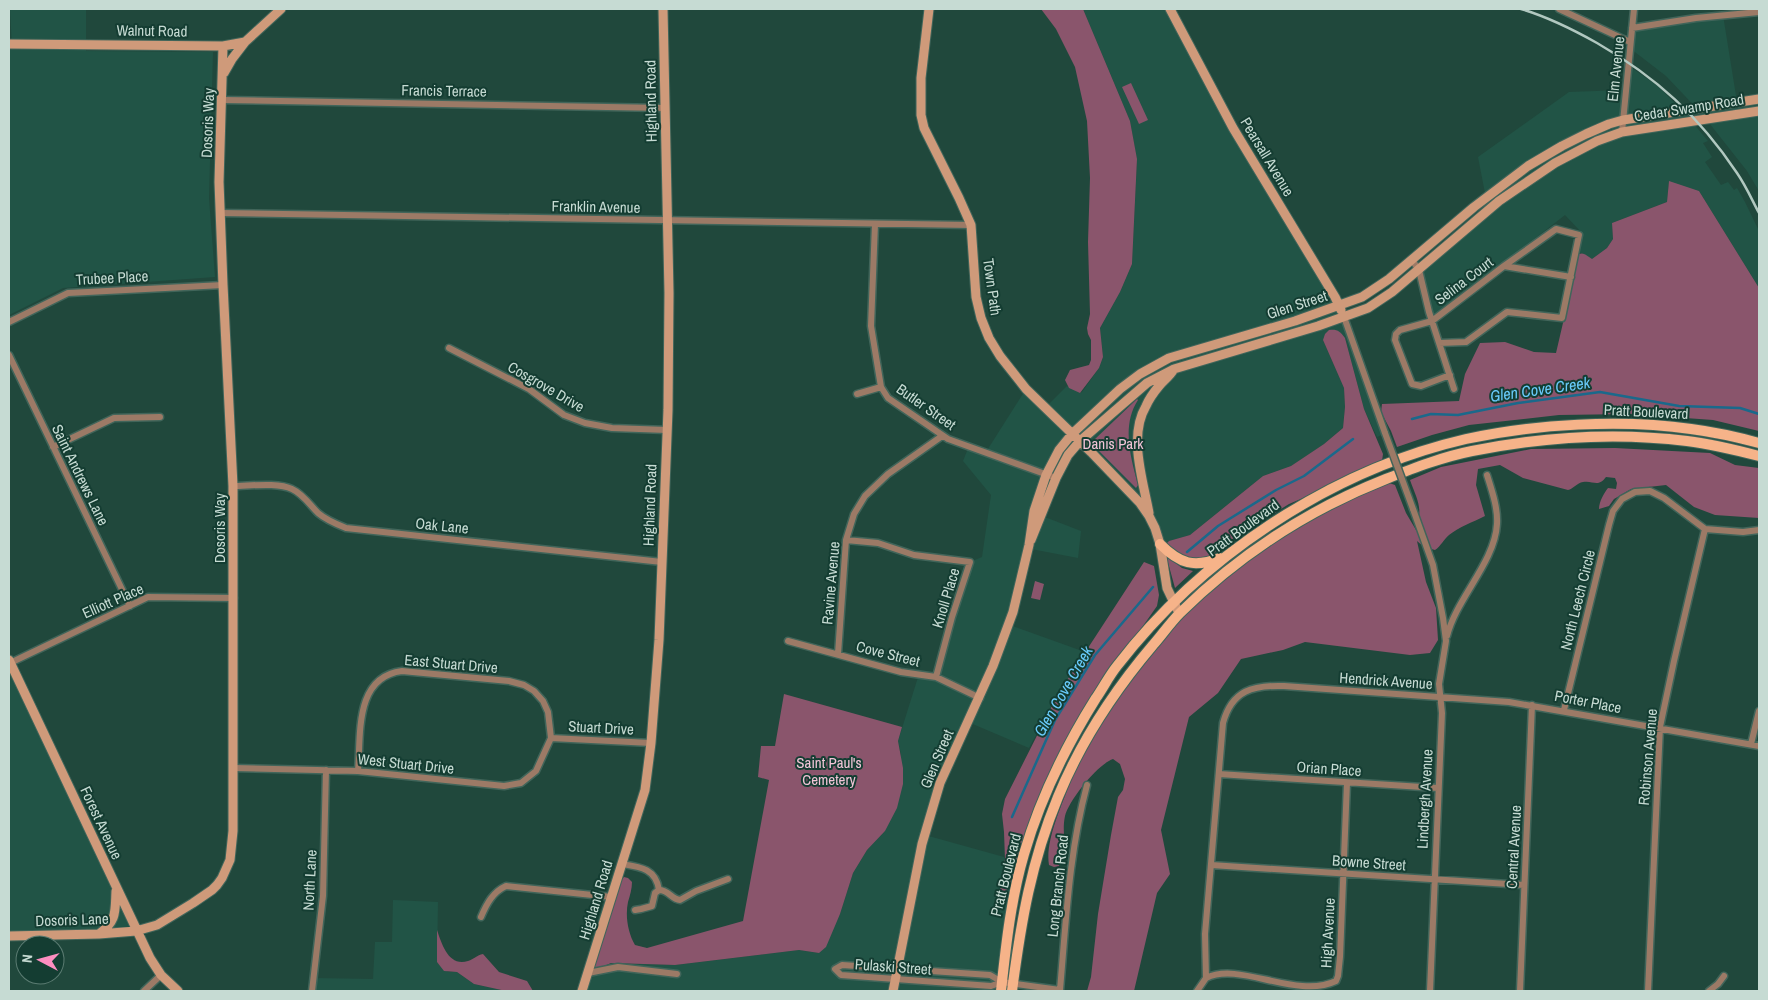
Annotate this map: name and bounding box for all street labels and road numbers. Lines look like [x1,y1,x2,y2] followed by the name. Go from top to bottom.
[117,19,188,42] street label: Walnut Road
[1602,35,1629,103] street label: Elm Avenue
[639,60,662,142] street label: Highland Road
[401,79,487,102] street label: Francis Terrace
[196,87,219,158] street label: Dosoris Way
[1633,88,1745,127] street label: Cedar Swamp Road
[1236,113,1299,200] street label: Pearsall Avenue
[551,195,641,218] street label: Franklin Avenue
[1430,251,1498,310] street label: Selina Court
[978,257,1007,317] street label: Town Path
[75,265,149,290] street label: Trubee Place
[1264,285,1330,324] street label: Glen Street
[504,356,589,417] street label: Cosgrove Drive
[892,378,961,435] street label: Butler Street
[1603,399,1689,424] street label: Pratt Boulevard
[47,421,114,529] street label: Saint Andrews Lane
[638,464,661,546] street label: Highland Road
[209,492,230,563] street label: Dosoris Way
[1202,494,1283,561] street label: Pratt Boulevard
[414,512,470,539] street label: Oak Lane
[816,540,845,625] street label: Ravine Avenue
[1555,547,1600,652] street label: North Leech Circle
[926,565,965,630] street label: Knoll Place
[79,578,147,623] street label: Elliott Place
[854,635,923,672] street label: Cove Street
[403,649,499,678] street label: East Stuart Drive
[1339,667,1434,694] street label: Hendrick Avenue
[1553,685,1623,718] street label: Porter Place
[1633,708,1662,806] street label: Robinson Avenue
[568,715,634,740] street label: Stuart Drive
[915,726,959,792] street label: Glen Street
[357,748,455,779] street label: West Stuart Drive
[1411,749,1438,849] street label: Lindbergh Avenue
[1296,756,1362,781] street label: Orian Place
[75,783,128,863] street label: Forest Avenue
[1501,804,1526,889] street label: Central Avenue
[985,831,1026,919] street label: Pratt Boulevard
[1042,834,1073,938] street label: Long Branch Road
[297,849,322,911] street label: North Lane
[1331,849,1407,876] street label: Bowne Street
[573,858,618,942] street label: Highland Road
[1315,897,1340,969] street label: High Avenue
[35,908,109,931] street label: Dosoris Lane
[854,953,933,980] street label: Pulaski Street

